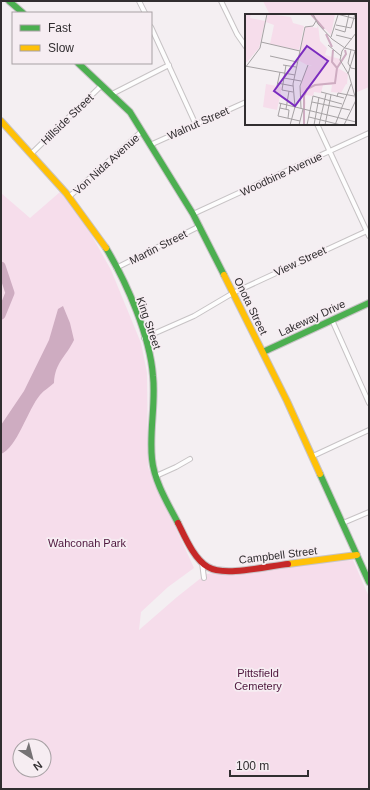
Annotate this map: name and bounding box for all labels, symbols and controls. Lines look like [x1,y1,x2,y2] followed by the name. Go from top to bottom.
[12,12,152,64] legend
[245,14,356,125] inset map
[48,21,72,35] text: Fast
[48,41,74,55] text: Slow
[38,91,96,147] street label: Hillside Street
[165,104,231,142] street label: Walnut Street
[71,131,141,197] street label: Von Nida Avenue
[238,150,324,198] street label: Woodbine Avenue
[127,227,189,267] street label: Martin Street
[272,244,328,278] street label: View Street
[232,275,270,337] street label: Onota Street
[134,295,164,351] street label: King Street
[277,297,347,339] street label: Lakeway Drive
[48,537,126,549] park label: Wahconah Park
[238,544,318,566] street label: Campbell Street
[234,667,282,692] park label: Pittsfield Cemetery
[12,738,52,778] north arrow
[230,752,308,778] scale bar
[31,759,45,773] text: N
[236,759,269,773] text: 100 m

